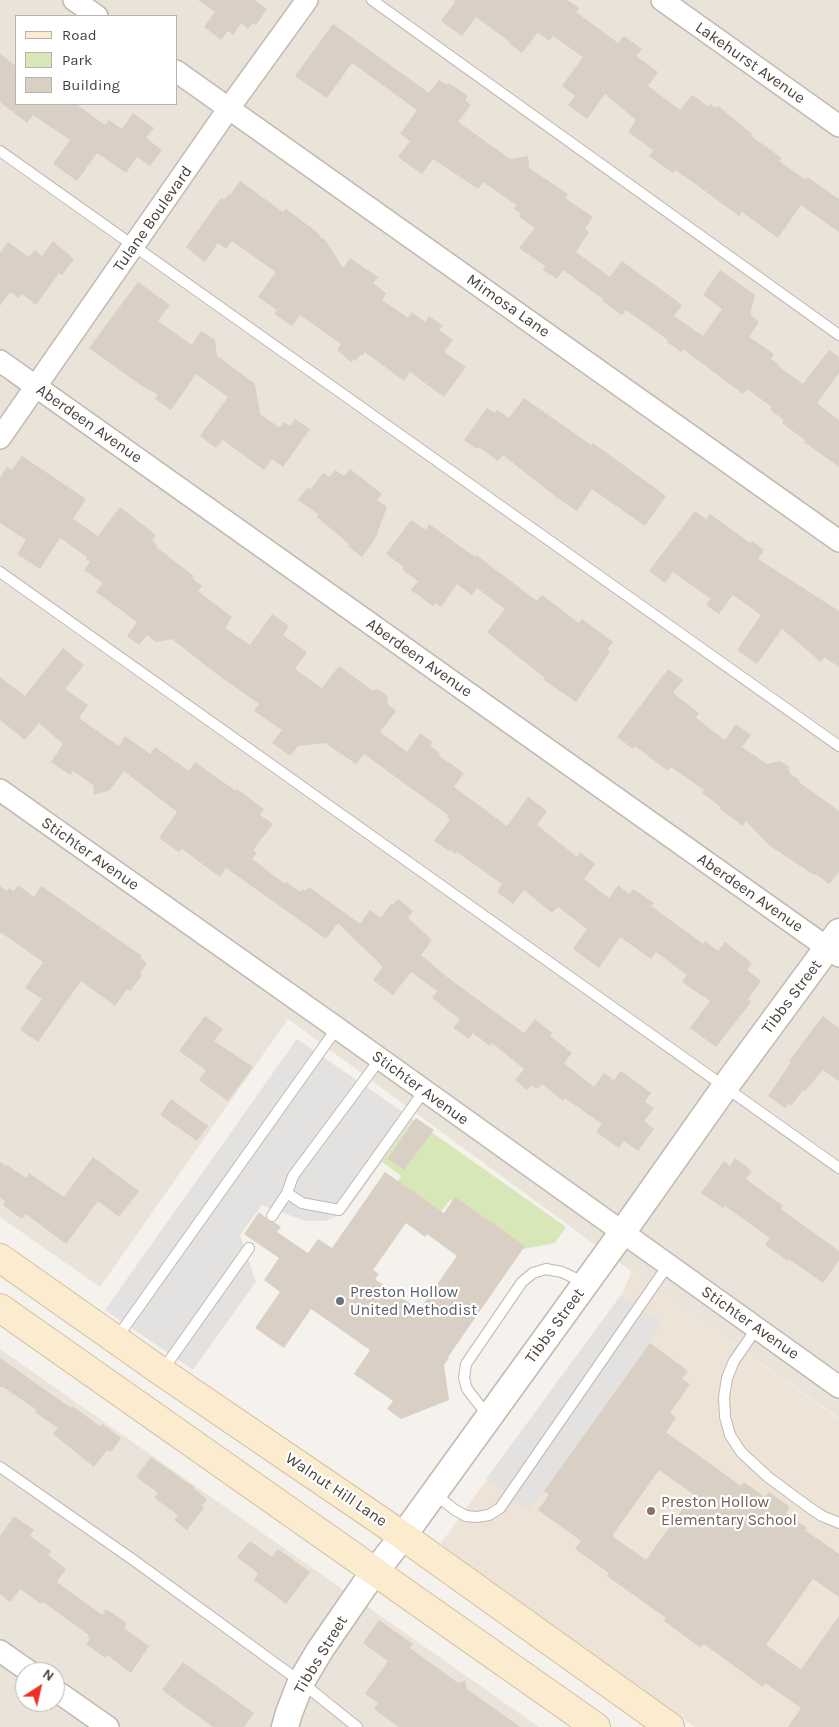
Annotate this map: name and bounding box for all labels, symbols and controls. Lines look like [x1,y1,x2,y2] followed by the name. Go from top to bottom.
[15,15,178,105] legend
[691,18,809,108] street label: Lakehurst Avenue
[62,26,97,44] text: Road
[62,51,92,69] text: Park
[62,76,120,94] text: Building
[109,162,197,276] street label: Tulane Boulevard
[463,270,553,342] street label: Mimosa Lane
[32,380,146,468] street label: Aberdeen Avenue
[362,614,476,702] street label: Aberdeen Avenue
[37,813,143,895] street label: Stichter Avenue
[693,849,807,937] street label: Aberdeen Avenue
[758,956,826,1038] street label: Tibbs Street
[368,1046,472,1130] street label: Stichter Avenue
[350,1282,477,1320] place label: Preston Hollow United Methodist
[697,1282,803,1364] street label: Stichter Avenue
[521,1285,589,1367] street label: Tibbs Street
[334,1295,346,1307] marker: Preston Hollow United Methodist
[281,1449,391,1531] street label: Walnut Hill Lane
[661,1492,797,1530] place label: Preston Hollow Elementary School
[645,1505,657,1517] marker: Preston Hollow Elementary School
[290,1612,352,1698] street label: Tibbs Street
[15,1662,65,1712] north arrow
[39,1665,57,1685] text: N

